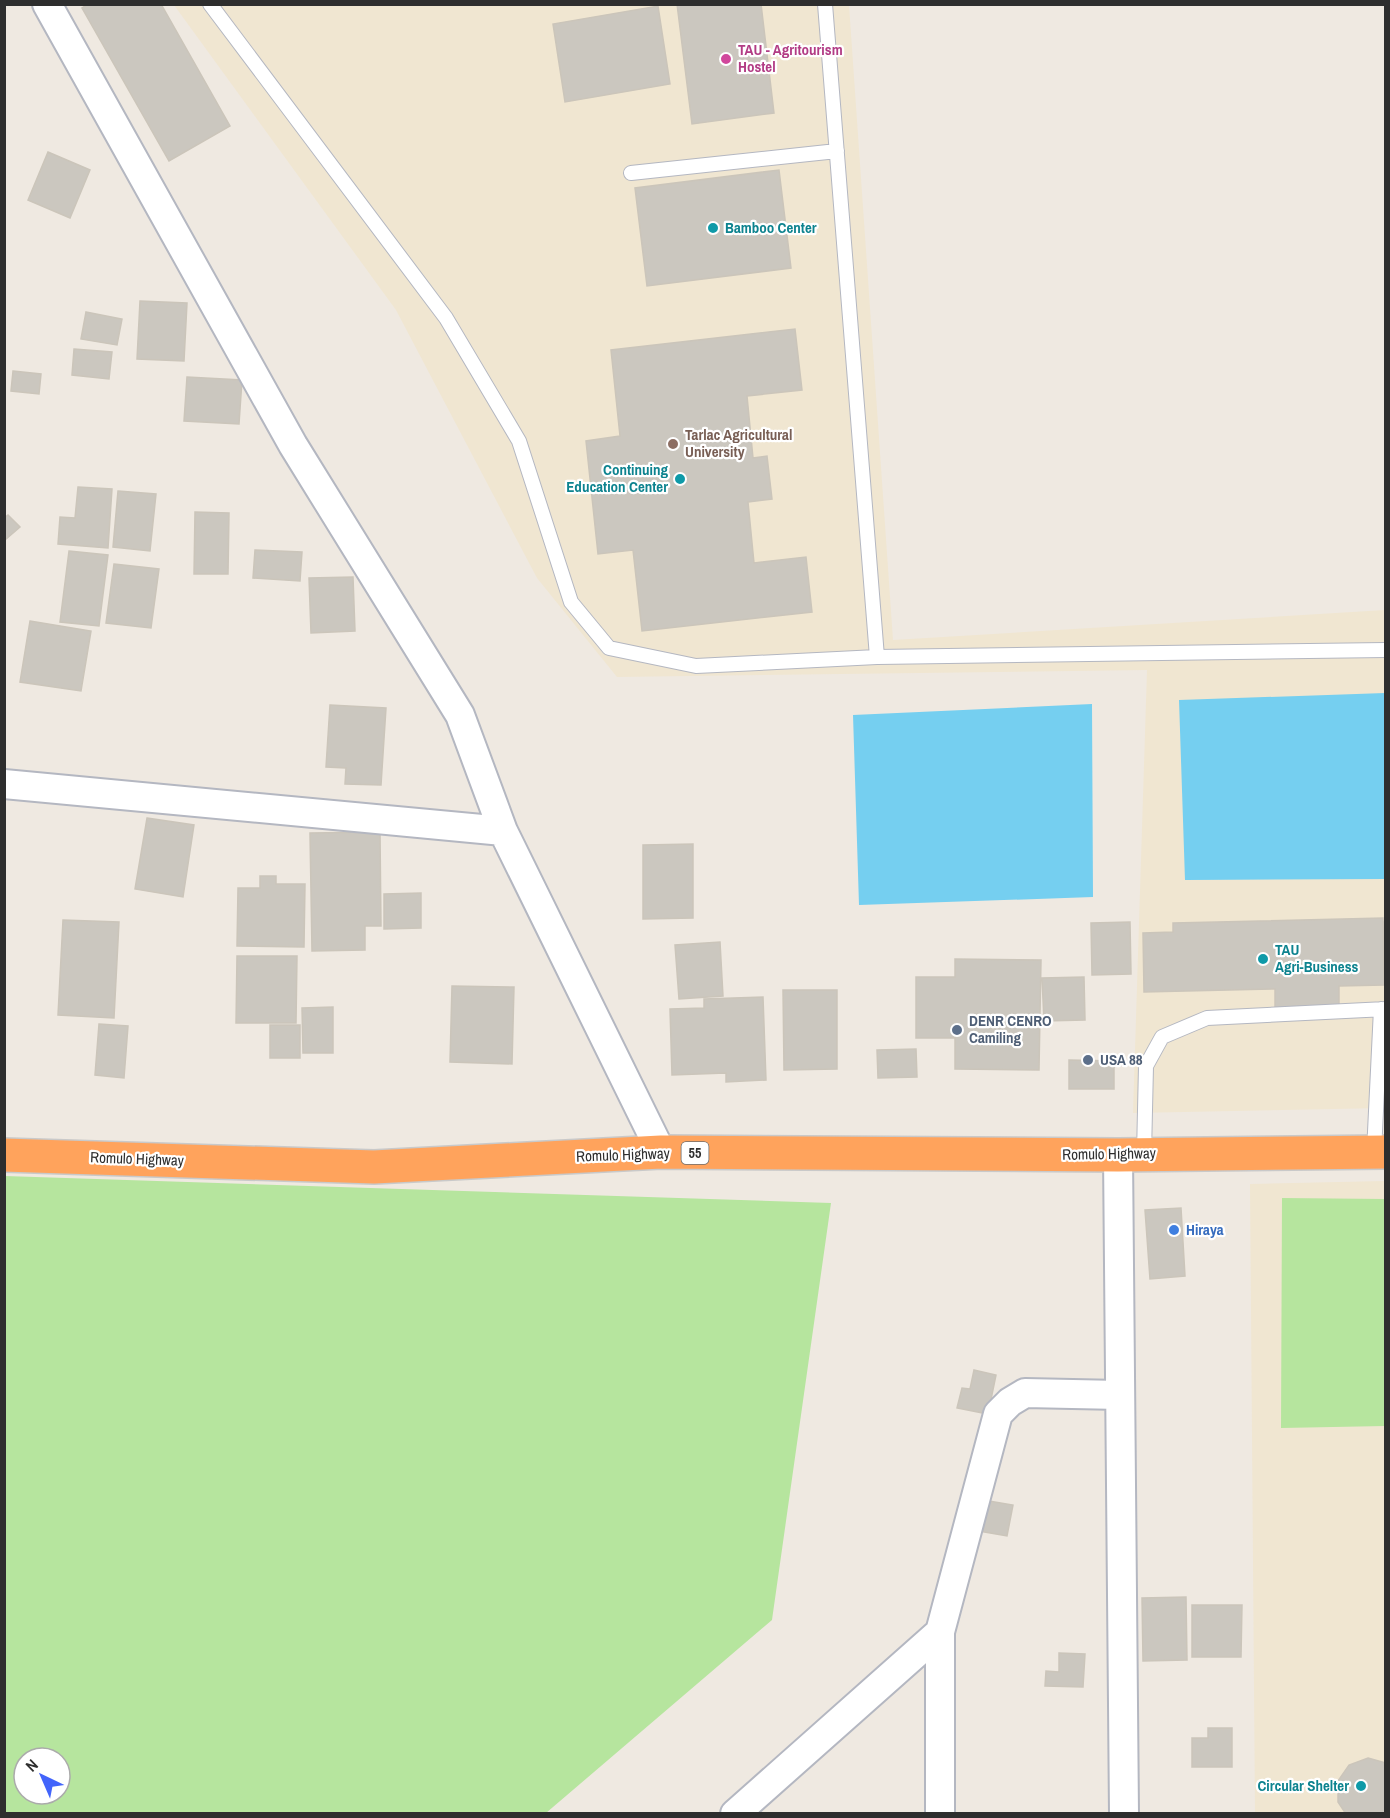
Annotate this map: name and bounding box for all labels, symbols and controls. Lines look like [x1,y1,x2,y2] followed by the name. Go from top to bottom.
[738,39,843,77] place label: TAU - Agritourism Hostel
[719,52,733,66] marker: TAU - Agritourism Hostel
[725,217,817,238] place label: Bamboo Center
[706,221,720,235] marker: Bamboo Center
[685,424,792,462] place label: Tarlac Agricultural University
[666,437,680,451] marker: Tarlac Agricultural University
[566,459,668,497] place label: Continuing Education Center
[673,472,687,486] marker: Continuing Education Center
[1275,939,1359,977] place label: TAU Agri-Business
[1256,952,1270,966] marker: TAU Agri-Business
[969,1010,1052,1048] place label: DENR CENRO Camiling
[950,1023,964,1037] marker: DENR CENRO Camiling
[1100,1049,1143,1070] place label: USA 88
[1081,1053,1095,1067] marker: USA 88
[576,1142,671,1167] street label: Romulo Highway
[682,1142,708,1164] road number: 55
[1062,1142,1157,1165] street label: Romulo Highway
[90,1146,185,1171] street label: Romulo Highway
[1186,1219,1224,1240] place label: Hiraya
[1167,1223,1181,1237] marker: Hiraya
[12,1746,72,1806] north arrow
[21,1754,43,1776] text: N
[1257,1775,1349,1796] place label: Circular Shelter
[1354,1779,1368,1793] marker: Circular Shelter

